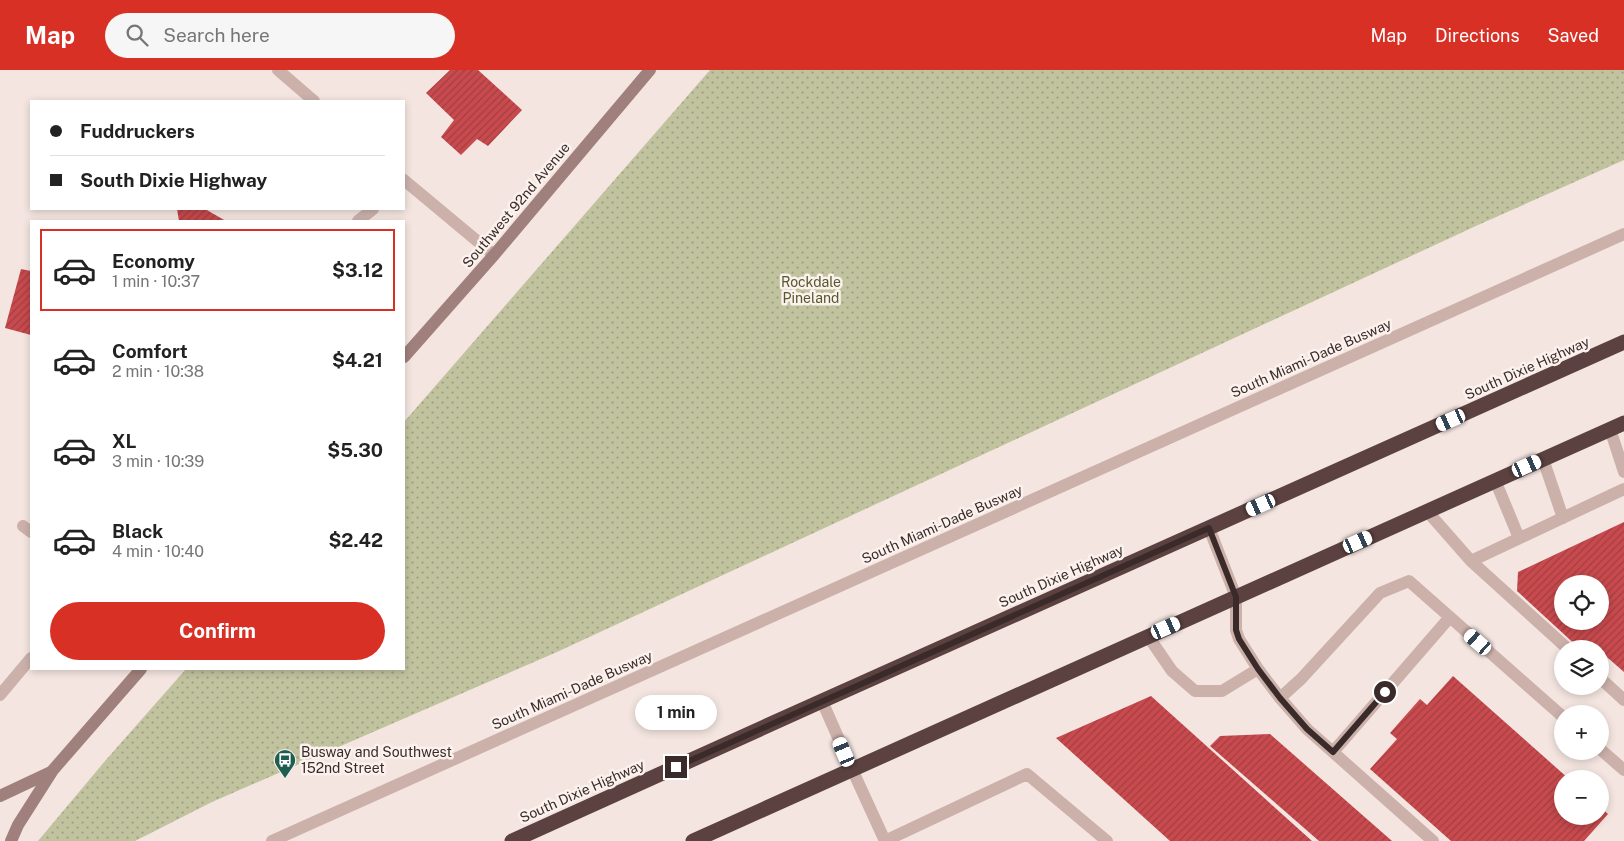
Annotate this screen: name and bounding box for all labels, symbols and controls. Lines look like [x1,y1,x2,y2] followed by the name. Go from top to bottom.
[105,13,455,58] search box
[25,21,75,49] text: Map
[123,21,151,49] icon: search
[163,24,270,46] text: Search here
[1370,25,1407,46] text: Map
[1435,25,1520,46] text: Directions
[1548,25,1599,46] text: Saved
[80,120,195,142] text: Fuddruckers
[459,139,573,271] street label: Southwest 92nd Avenue
[80,169,267,191] text: South Dixie Highway
[52,248,97,293] icon: car
[112,250,195,272] text: Economy
[332,259,383,281] text: $3.12
[112,272,200,291] text: 1 min · 10:37
[781,274,841,306] park label: Rockdale Pineland
[1228,315,1394,401] street label: South Miami-Dade Busway
[1462,333,1592,403] street label: South Dixie Highway
[52,338,97,383] icon: car
[112,340,188,362] text: Comfort
[332,349,383,371] text: $4.21
[112,362,204,381] text: 2 min · 10:38
[1434,407,1467,433] car
[52,428,97,473] icon: car
[112,430,137,452] text: XL
[327,439,383,461] text: $5.30
[112,452,204,471] text: 3 min · 10:39
[1510,453,1543,479] car
[859,481,1025,567] street label: South Miami-Dade Busway
[1244,492,1277,518] car
[52,518,97,563] icon: car
[112,520,163,542] text: Black
[328,529,383,551] text: $2.42
[1341,529,1374,555] car
[996,541,1126,611] street label: South Dixie Highway
[112,542,204,561] text: 4 min · 10:40
[1554,575,1609,825] map controls
[1554,575,1609,630] button: locate
[50,602,385,660] button: Confirm
[1149,615,1182,641] car
[1461,626,1494,658] car
[1554,640,1609,695] button: layers
[489,647,655,733] street label: South Miami-Dade Busway
[1374,681,1396,703] route start
[635,694,717,730] callout: 1 min
[657,703,695,722] text: 1 min
[1554,705,1609,760] button: +
[831,735,856,769] car
[301,744,452,776] place label: Busway and Southwest 152nd Street
[273,748,297,779] bus stop icon: Busway and Southwest 152nd Street
[517,756,647,826] street label: South Dixie Highway
[665,756,687,778] route end
[1554,770,1609,825] button: −

